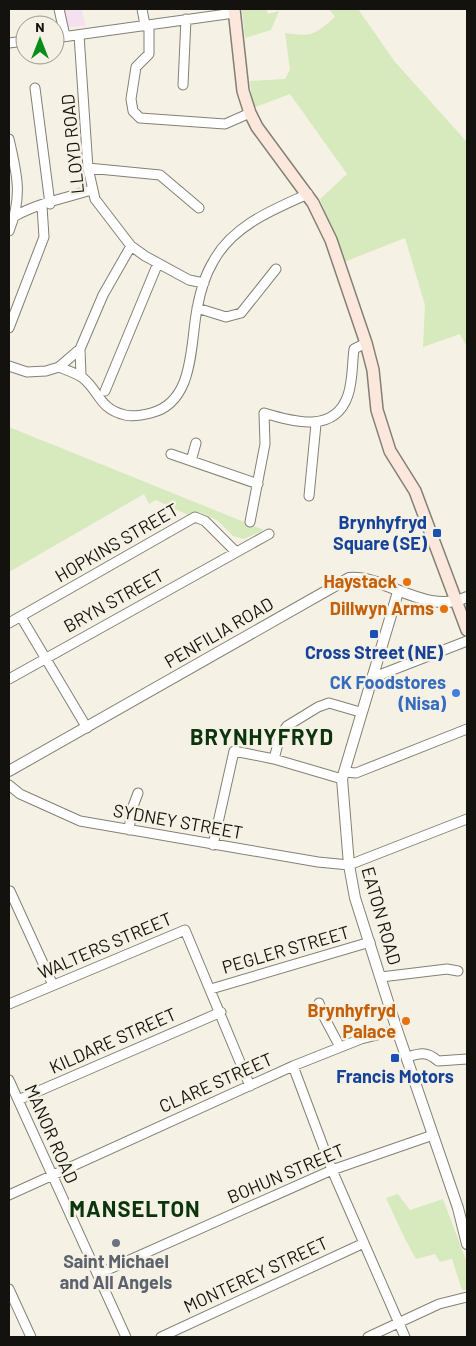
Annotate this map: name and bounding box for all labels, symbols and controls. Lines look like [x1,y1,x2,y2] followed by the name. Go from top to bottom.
[15,15,65,65] north arrow
[35,18,45,35] text: N
[56,93,88,195] street label: LLOYD ROAD
[51,498,182,586] street label: HOPKINS STREET
[333,511,428,554] place label: Brynhyfryd Square (SE)
[431,527,443,539] marker: Brynhyfryd Square (SE)
[60,564,167,637] street label: BRYN STREET
[323,570,397,592] place label: Haystack
[401,576,413,588] marker: Haystack
[160,592,277,672] street label: PENFILIA ROAD
[330,597,434,619] place label: Dillwyn Arms
[438,603,450,615] marker: Dillwyn Arms
[368,628,380,640] marker: Cross Street (NE)
[305,641,444,663] place label: Cross Street (NE)
[330,671,447,714] place label: CK Foodstores (Nisa)
[450,687,462,699] marker: CK Foodstores (Nisa)
[190,723,334,749] district label: BRYNHYFRYD
[112,799,245,843] street label: SYDNEY STREET
[357,864,406,967] street label: EATON ROAD
[34,907,175,983] street label: WALTERS STREET
[219,920,352,978] street label: PEGLER STREET
[308,999,396,1042] place label: Brynhyfryd Palace
[46,1002,179,1078] street label: KILDARE STREET
[400,1015,412,1027] marker: Brynhyfryd Palace
[155,1047,276,1117] street label: CLARE STREET
[389,1052,401,1064] marker: Francis Motors
[336,1065,454,1087] place label: Francis Motors
[20,1081,84,1186] street label: MANOR ROAD
[224,1139,347,1208] street label: BOHUN STREET
[69,1195,201,1221] district label: MANSELTON
[180,1231,331,1317] street label: MONTEREY STREET
[110,1237,122,1249] marker: Saint Michael and All Angels
[60,1250,172,1293] place label: Saint Michael and All Angels

